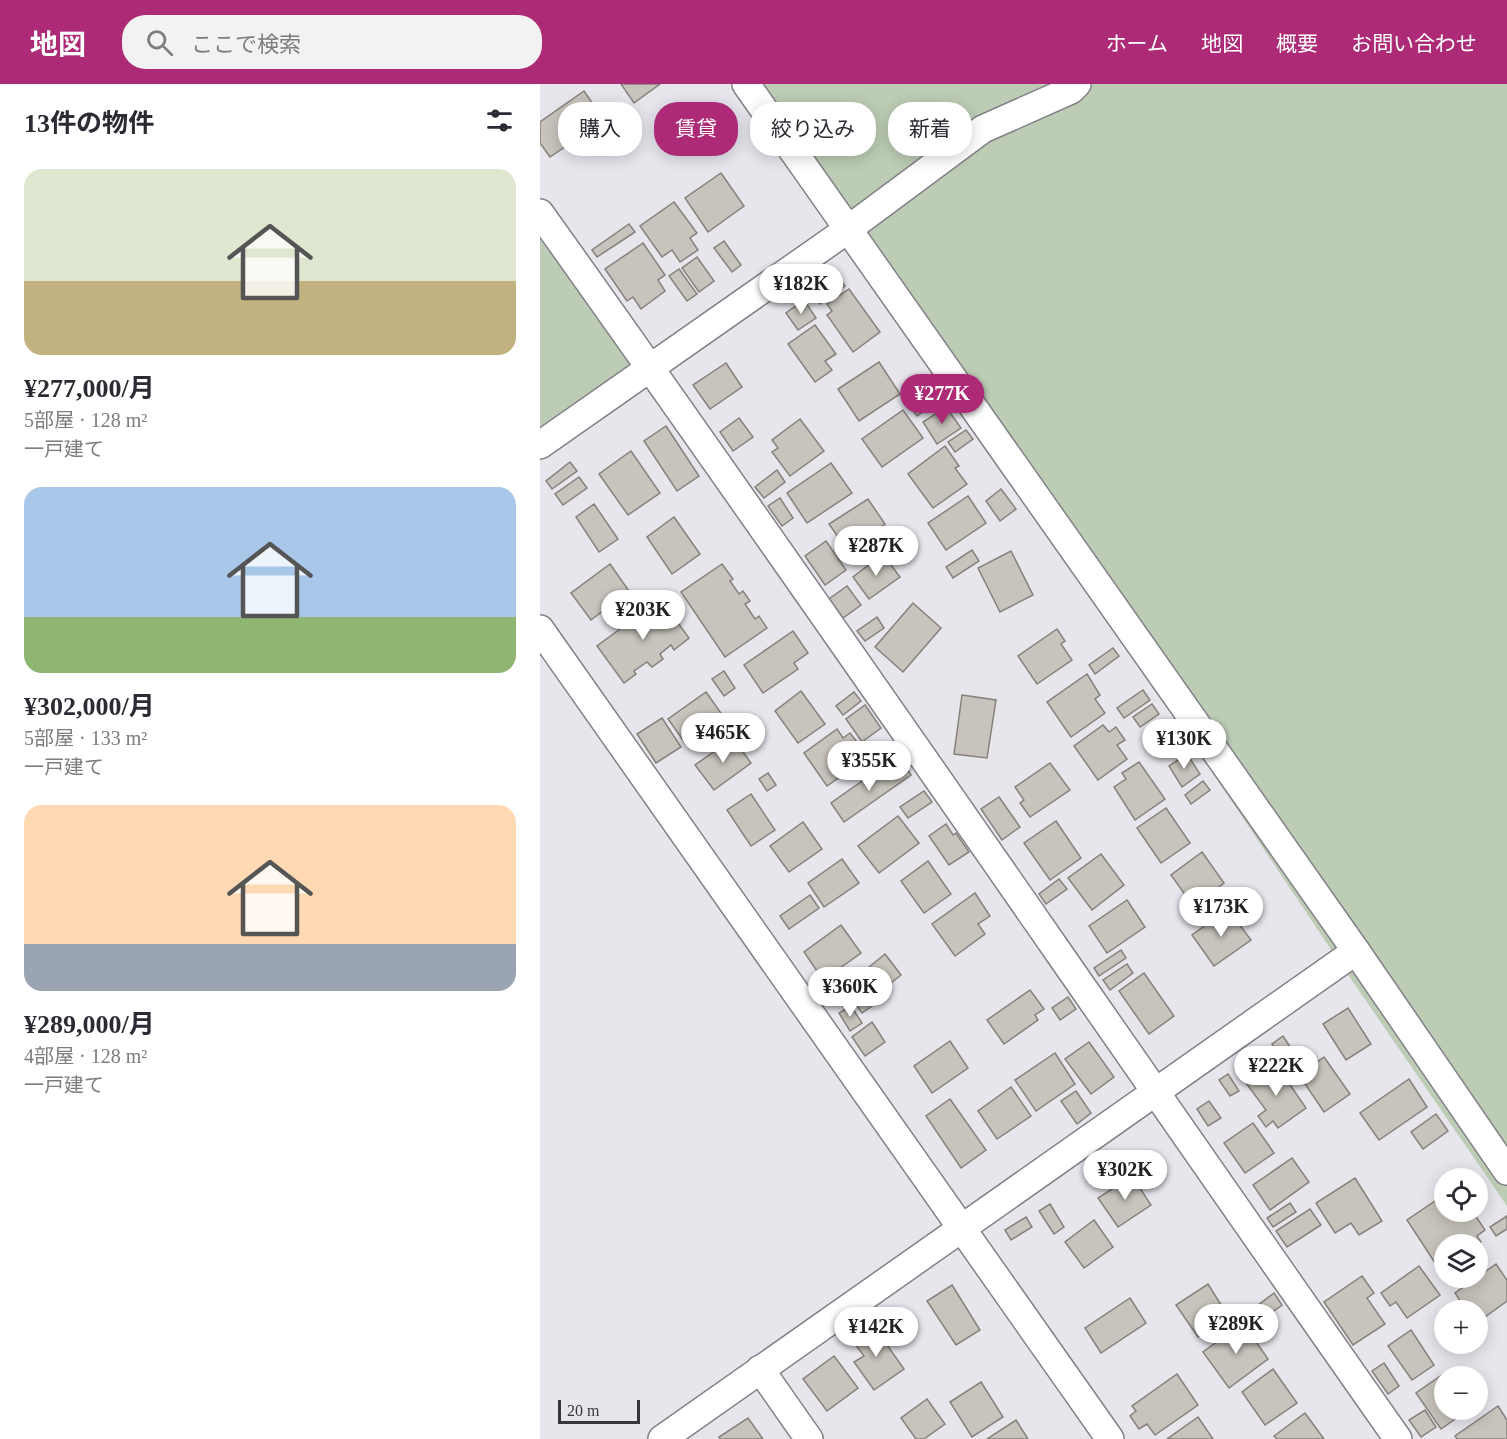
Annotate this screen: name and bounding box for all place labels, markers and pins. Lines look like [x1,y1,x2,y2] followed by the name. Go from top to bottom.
[759,264,843,315] pin: ¥182K
[900,374,984,425] pin: ¥277K
[834,526,918,577] pin: ¥287K
[601,590,685,641] pin: ¥203K
[681,713,765,764] pin: ¥465K
[1142,719,1226,770] pin: ¥130K
[827,741,911,792] pin: ¥355K
[1179,887,1263,938] pin: ¥173K
[808,967,892,1018] pin: ¥360K
[1234,1046,1318,1097] pin: ¥222K
[1083,1150,1167,1201] pin: ¥302K
[1194,1304,1278,1355] pin: ¥289K
[834,1307,918,1358] pin: ¥142K

